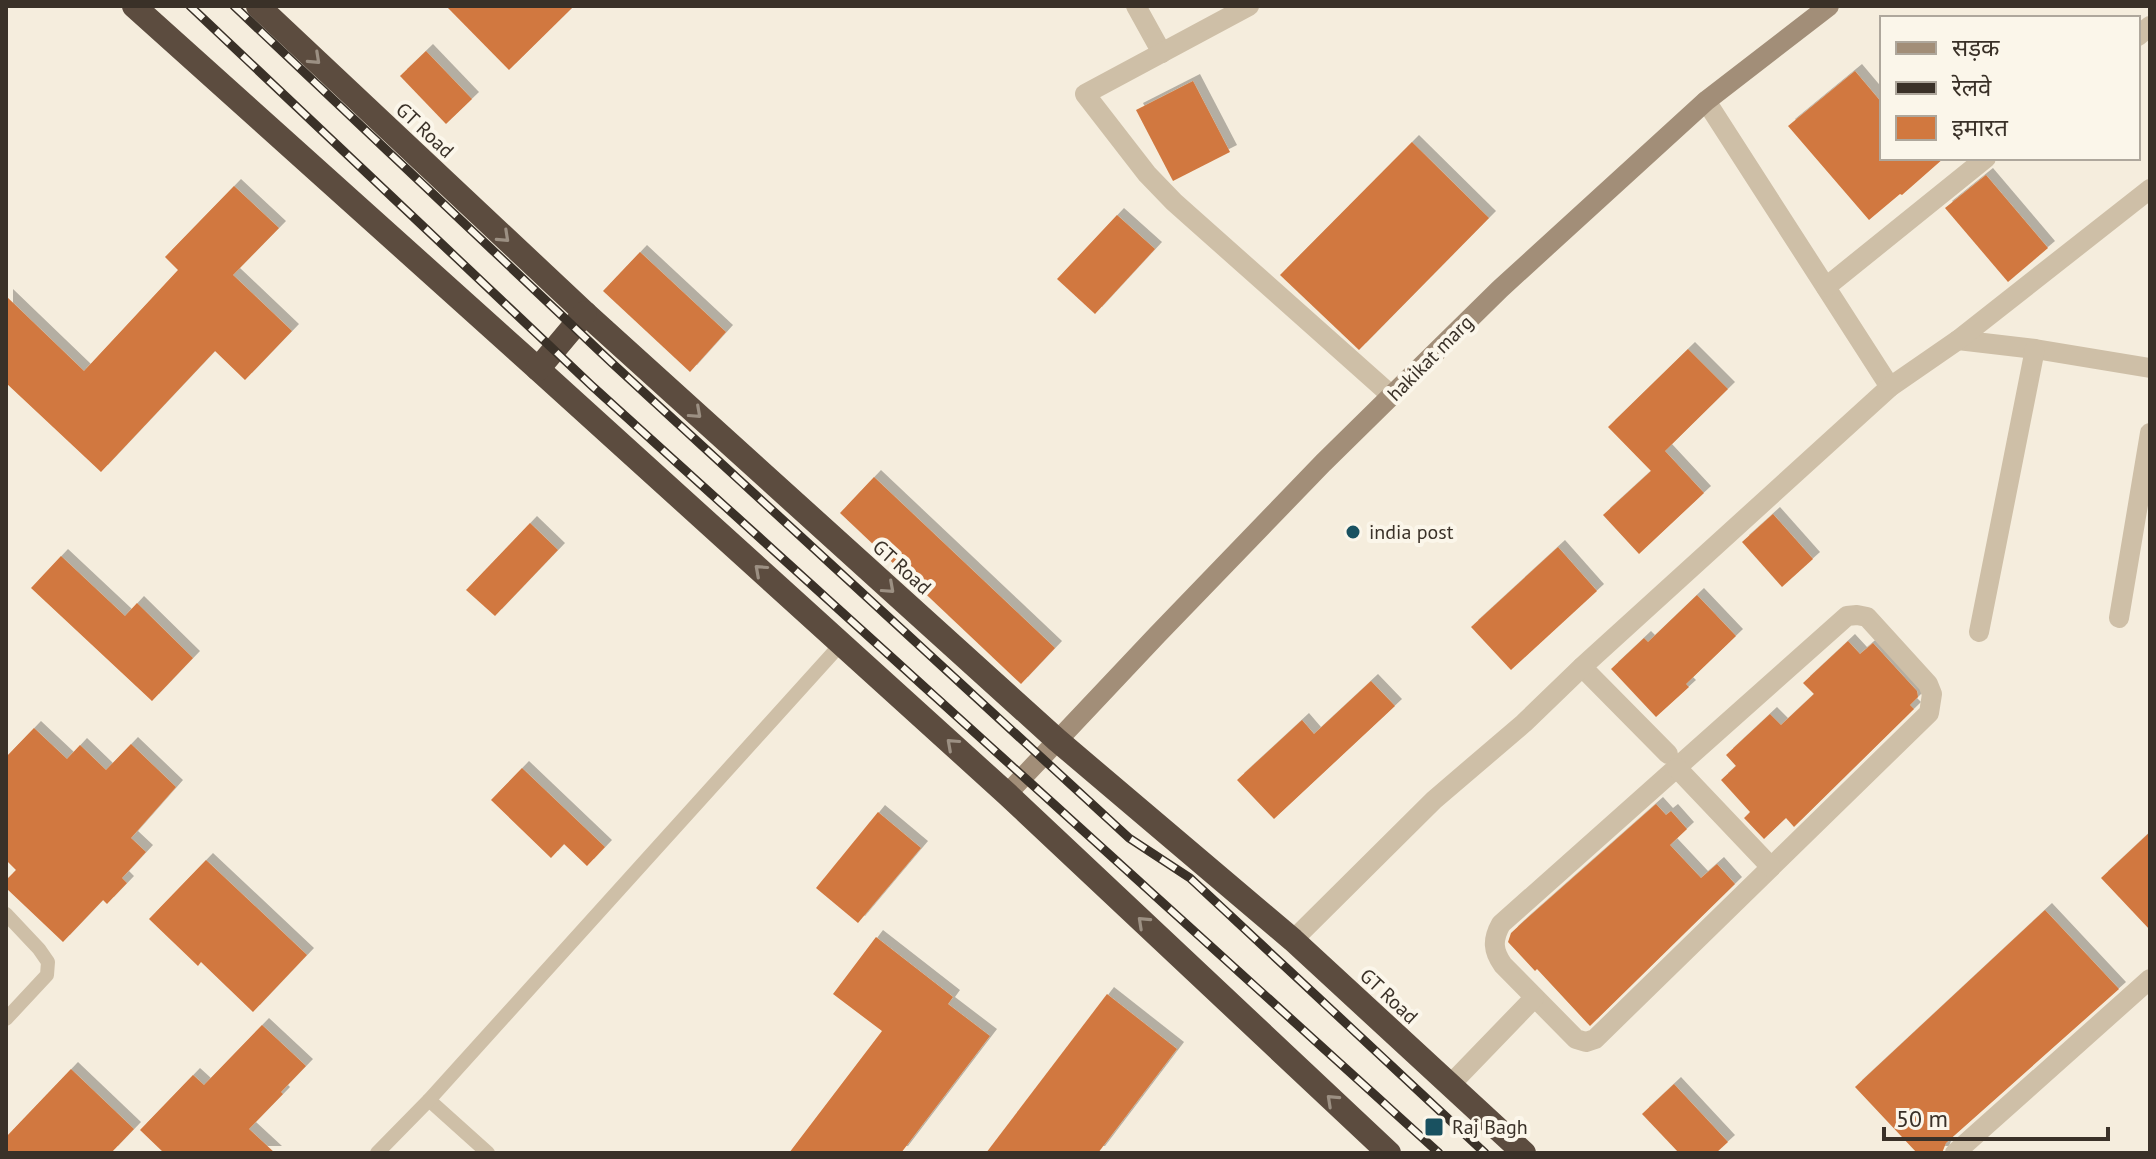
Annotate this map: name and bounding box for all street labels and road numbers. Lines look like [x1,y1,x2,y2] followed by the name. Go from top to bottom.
[390,97,460,163] street label: GT Road
[1382,310,1478,406] street label: hakikat marg
[867,534,937,600] street label: GT Road
[1354,963,1424,1029] street label: GT Road

